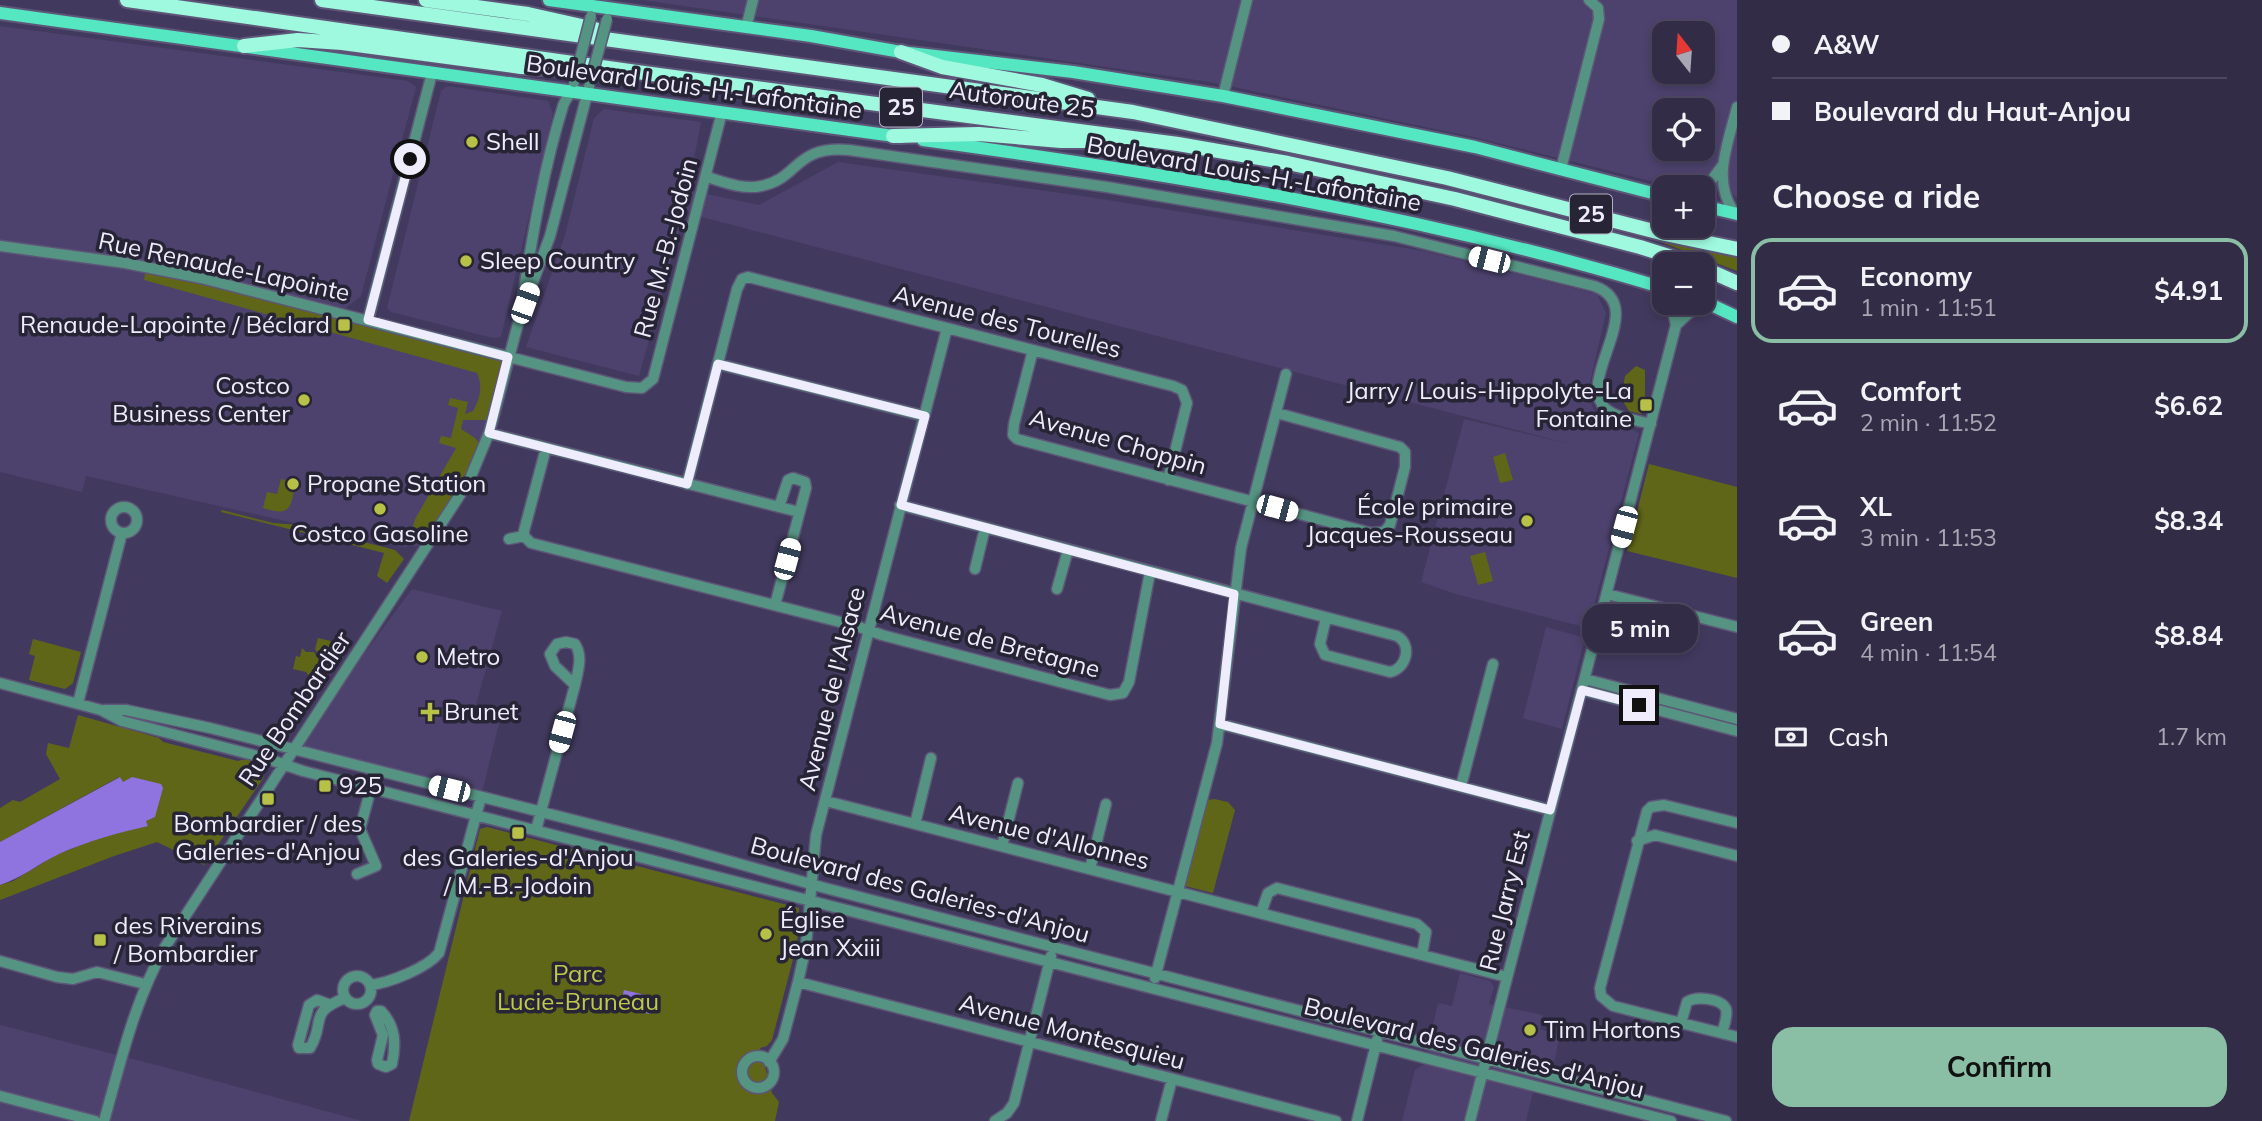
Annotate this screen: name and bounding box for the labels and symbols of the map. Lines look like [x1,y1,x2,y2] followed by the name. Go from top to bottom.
[1652,21,1715,84] north arrow
[524,48,864,124] street label: Boulevard Louis-H.-Lafontaine
[948,74,1097,124] street label: Autoroute 25
[880,88,922,127] road number: 25
[486,126,540,156] place label: Shell
[1085,129,1424,217] street label: Boulevard Louis-H.-Lafontaine
[464,134,480,150] marker: Shell
[394,143,426,175] route start
[627,155,703,341] street label: Rue M.-B.-Jodoin
[1570,195,1612,234] road number: 25
[96,225,353,307] street label: Rue Renaude-Lapointe
[480,245,635,275] place label: Sleep Country
[1467,245,1512,275] car
[458,253,474,269] marker: Sleep Country
[890,278,1124,364] street label: Avenue des Tourelles
[508,280,543,326] car
[20,309,330,339] place label: Renaude-Lapointe / Béclard
[336,317,352,333] marker: Renaude-Lapointe / Béclard
[112,370,290,428] place label: Costco Business Center
[1346,375,1632,433] place label: Jarry / Louis-Hippolyte-La Fontaine
[296,392,312,408] marker: Costco Business Center
[1638,397,1654,413] marker: Jarry / Louis-Hippolyte-La Fontaine
[1026,401,1210,481] street label: Avenue Choppin
[307,468,486,498] place label: Propane Station
[285,476,301,492] marker: Propane Station
[1307,491,1513,549] place label: École primaire Jacques-Rousseau
[1254,492,1301,524] car
[372,501,388,517] marker: Costco Gasoline
[1609,504,1640,550] car
[1519,513,1535,529] marker: École primaire Jacques-Rousseau
[291,518,469,548] place label: Costco Gasoline
[772,536,803,582] car
[791,584,871,794] street label: Avenue de l'Alsace
[877,596,1103,684] street label: Avenue de Bretagne
[1581,604,1697,652] callout: 5 min
[231,625,357,791] street label: Rue Bombardier
[436,641,500,671] place label: Metro
[414,649,430,665] marker: Metro
[1623,689,1655,721] route end
[444,696,518,726] place label: Brunet
[422,704,438,720] marker: Brunet
[547,709,578,755] car
[339,770,382,800] place label: 925
[427,774,472,804] car
[317,778,333,794] marker: 925
[260,791,276,807] marker: Bombardier / des Galeries-d'Anjou
[946,797,1153,875] street label: Avenue d'Allonnes
[173,808,363,866] place label: Bombardier / des Galeries-d'Anjou
[510,825,526,841] marker: des Galeries-d'Anjou / M.-B.-Jodoin
[1472,828,1536,974] street label: Rue Jarry Est
[748,829,1093,949] street label: Boulevard des Galeries-d'Anjou
[402,842,634,900] place label: des Galeries-d'Anjou / M.-B.-Jodoin
[780,904,881,962] place label: Église Jean Xxiii
[113,910,262,968] place label: des Riverains / Bombardier
[758,926,774,942] marker: Église Jean Xxiii
[92,932,108,948] marker: des Riverains / Bombardier
[497,958,659,1016] park label: Parc Lucie-Bruneau
[956,986,1188,1076] street label: Avenue Montesquieu
[1301,990,1647,1104] street label: Boulevard des Galeries-d'Anjou
[1544,1014,1681,1044] place label: Tim Hortons
[1522,1022,1538,1038] marker: Tim Hortons

